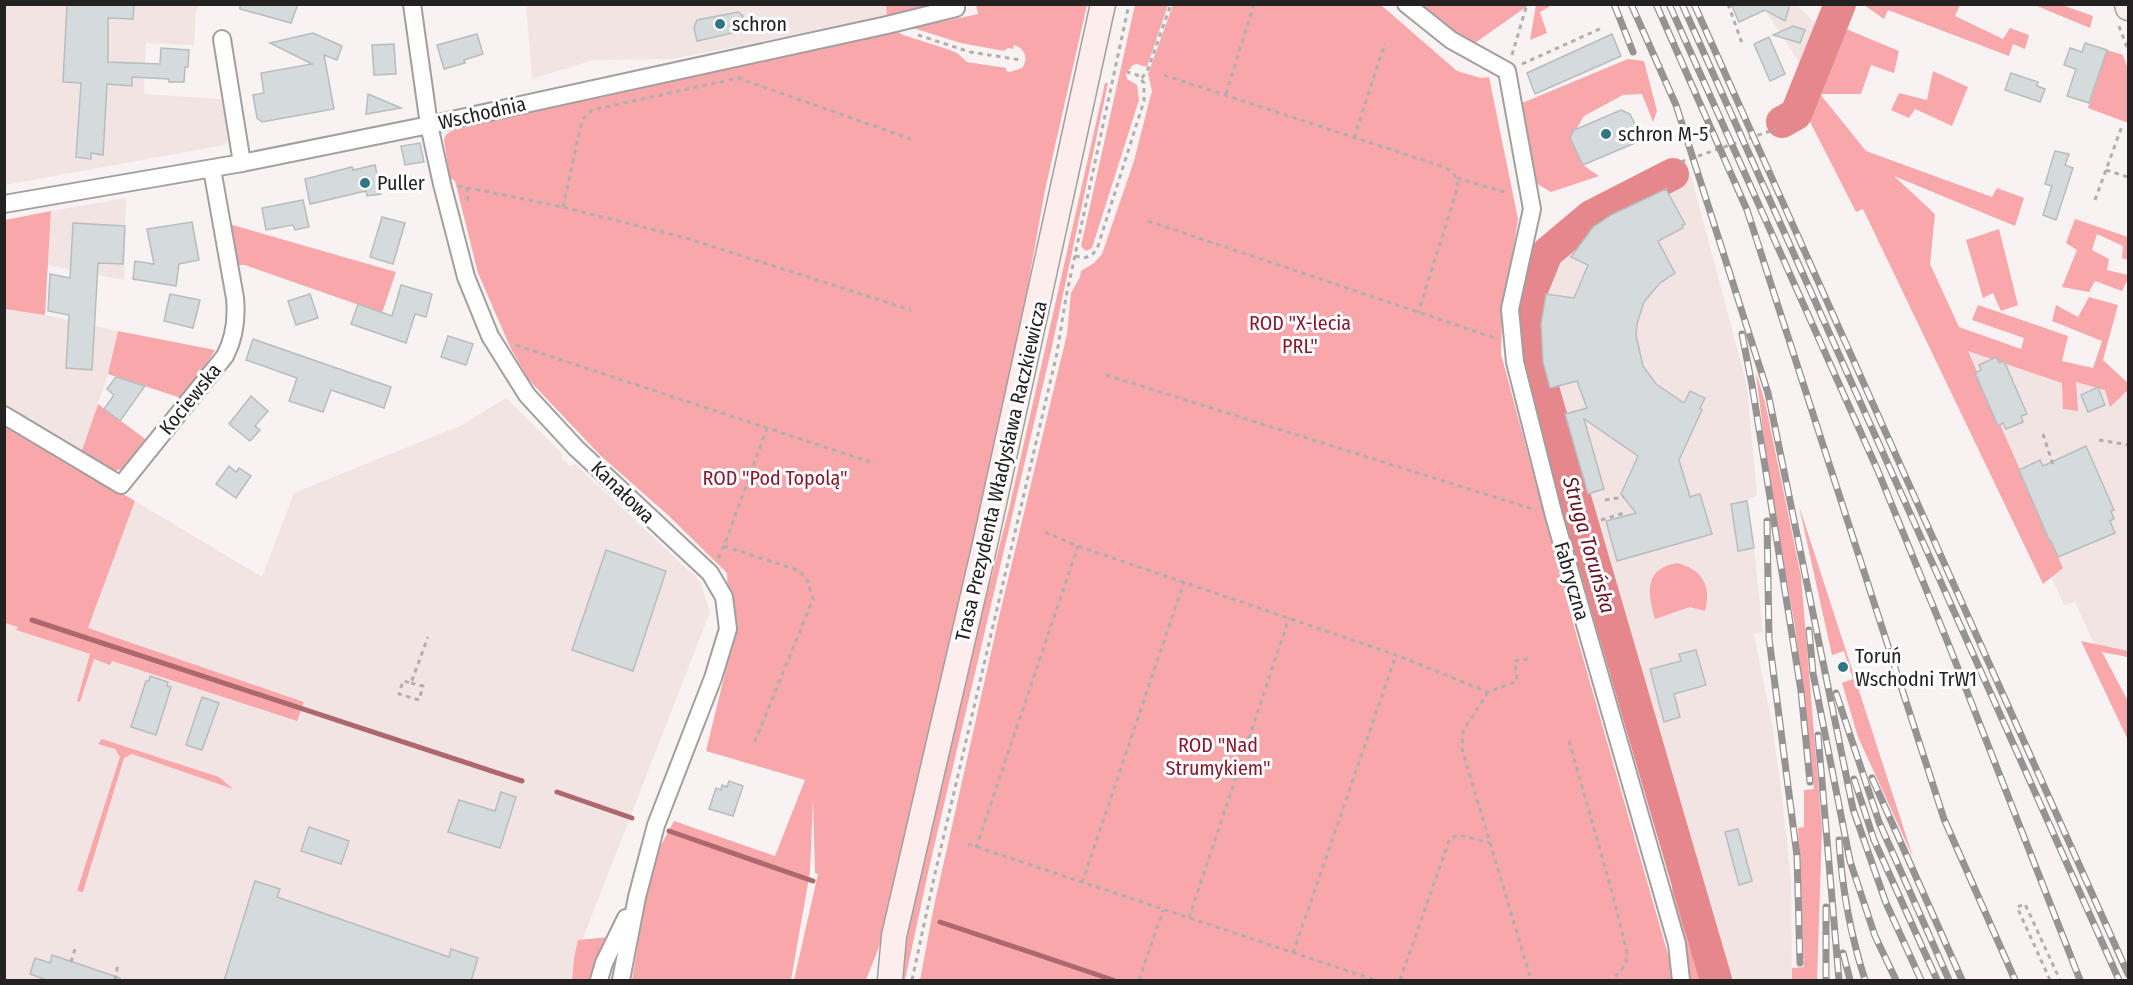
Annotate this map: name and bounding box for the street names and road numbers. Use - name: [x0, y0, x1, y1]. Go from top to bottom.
- street label: Wschodnia: [436, 91, 528, 135]
- street label: Trasa Prezydenta Władysława Raczkiewicza: [950, 298, 1052, 644]
- street label: Kociewska: [154, 359, 226, 439]
- street label: Kanałowa: [586, 456, 660, 528]
- street label: Fabryczna: [1549, 539, 1595, 623]

